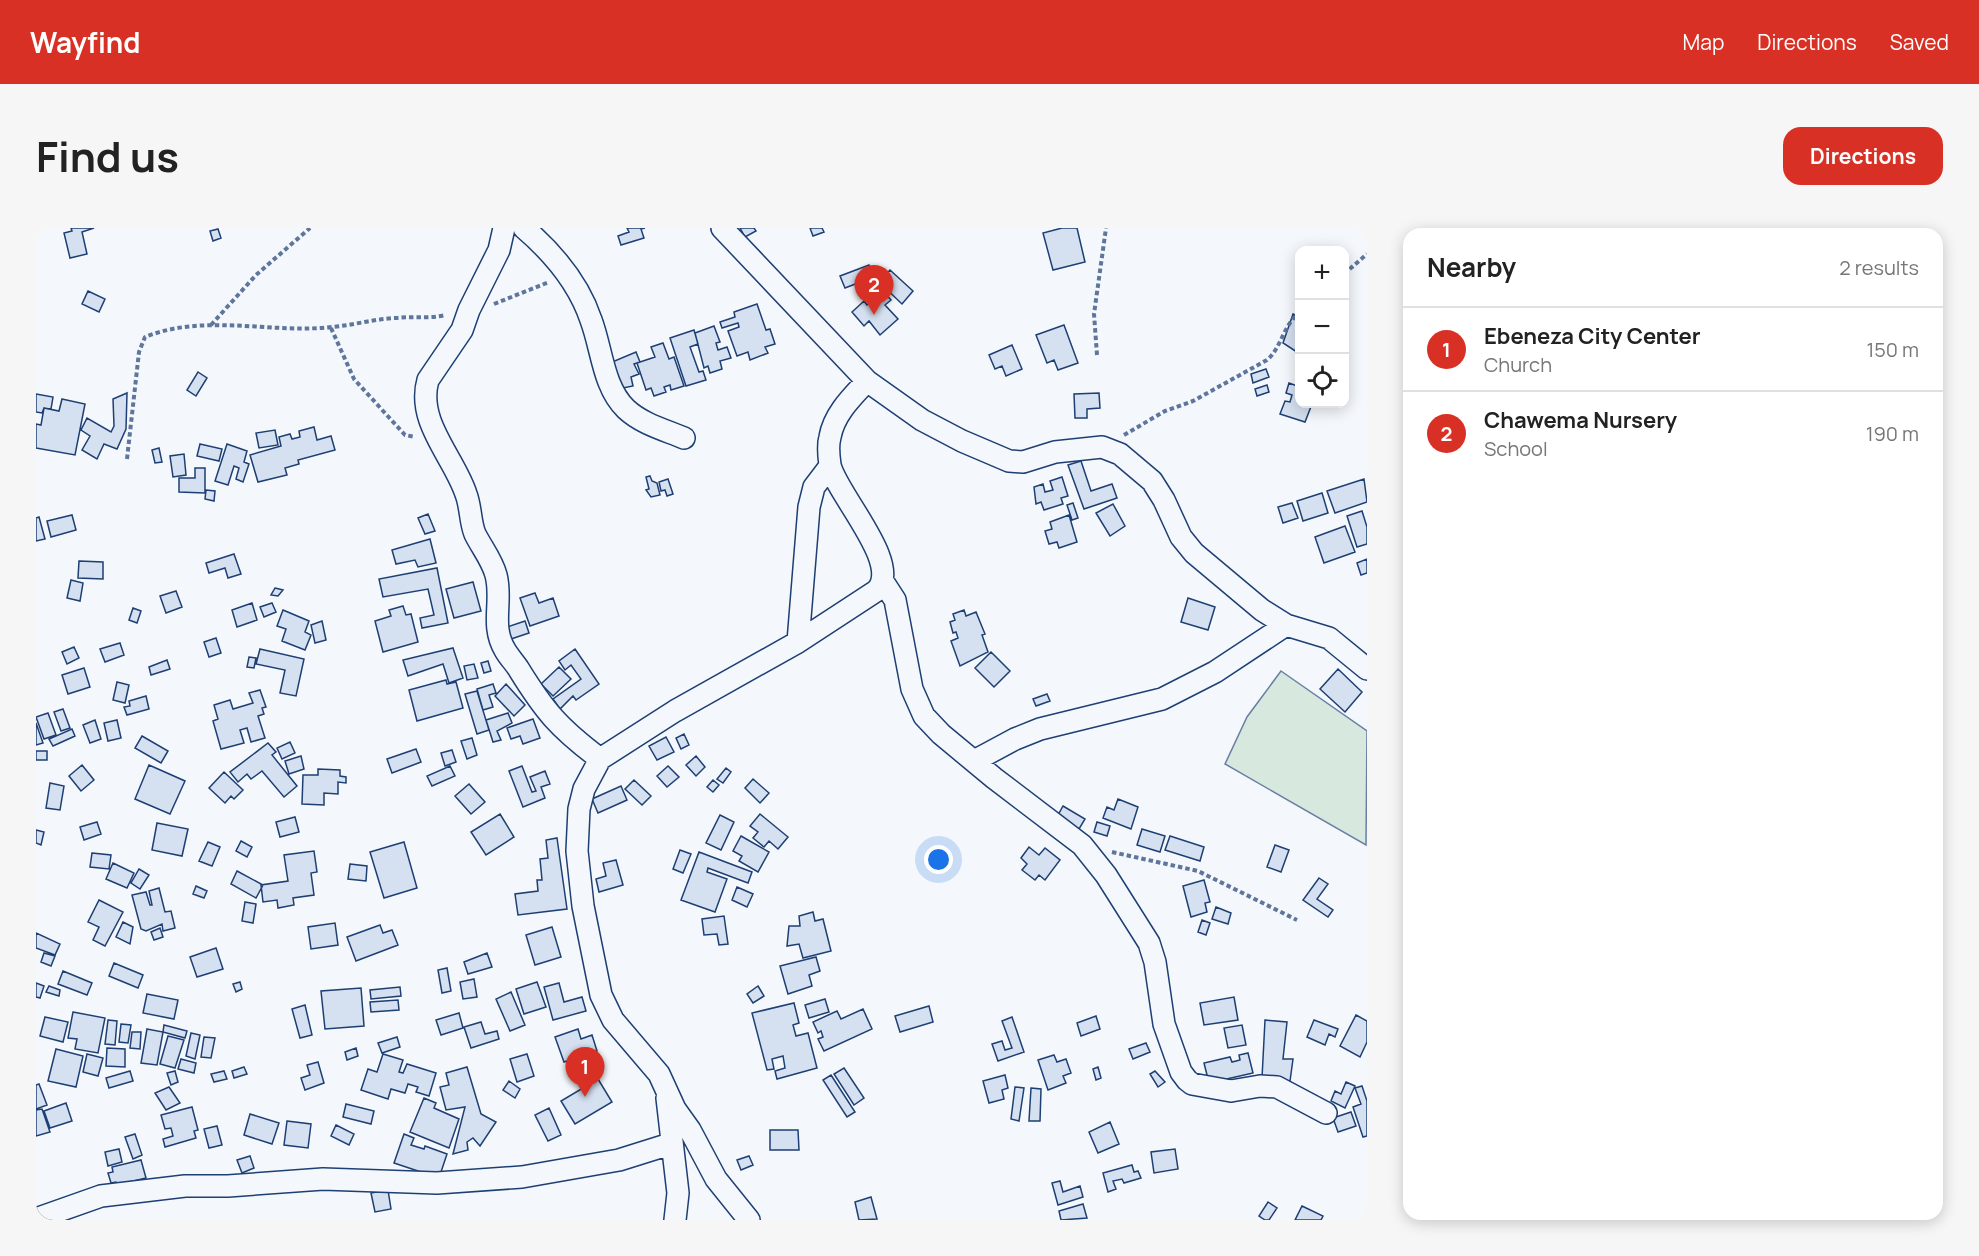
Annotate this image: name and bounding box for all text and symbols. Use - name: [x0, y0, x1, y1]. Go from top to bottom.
- text: Wayfind: [30, 23, 140, 61]
- text: Map: [1683, 28, 1724, 56]
- text: Directions: [1757, 28, 1857, 56]
- text: Saved: [1890, 28, 1949, 56]
- text: Find us: [36, 127, 179, 185]
- button: Directions: [1783, 127, 1943, 185]
- map controls: [1295, 246, 1349, 408]
- button: +: [1295, 246, 1349, 300]
- text: Nearby: [1427, 249, 1516, 285]
- text: 2 results: [1839, 254, 1919, 281]
- pin: 2: [854, 266, 894, 315]
- button: −: [1295, 300, 1349, 354]
- text: Ebeneza City Center: [1484, 321, 1701, 351]
- text: 1: [1442, 336, 1451, 363]
- text: 150 m: [1866, 336, 1919, 363]
- text: Church: [1484, 351, 1552, 378]
- button: locate: [1295, 354, 1349, 408]
- text: Chawema Nursery: [1484, 405, 1677, 435]
- text: 2: [1441, 420, 1452, 447]
- text: 190 m: [1866, 420, 1919, 447]
- text: School: [1484, 435, 1548, 462]
- your location: [924, 845, 953, 874]
- pin: 1: [566, 1048, 604, 1097]

